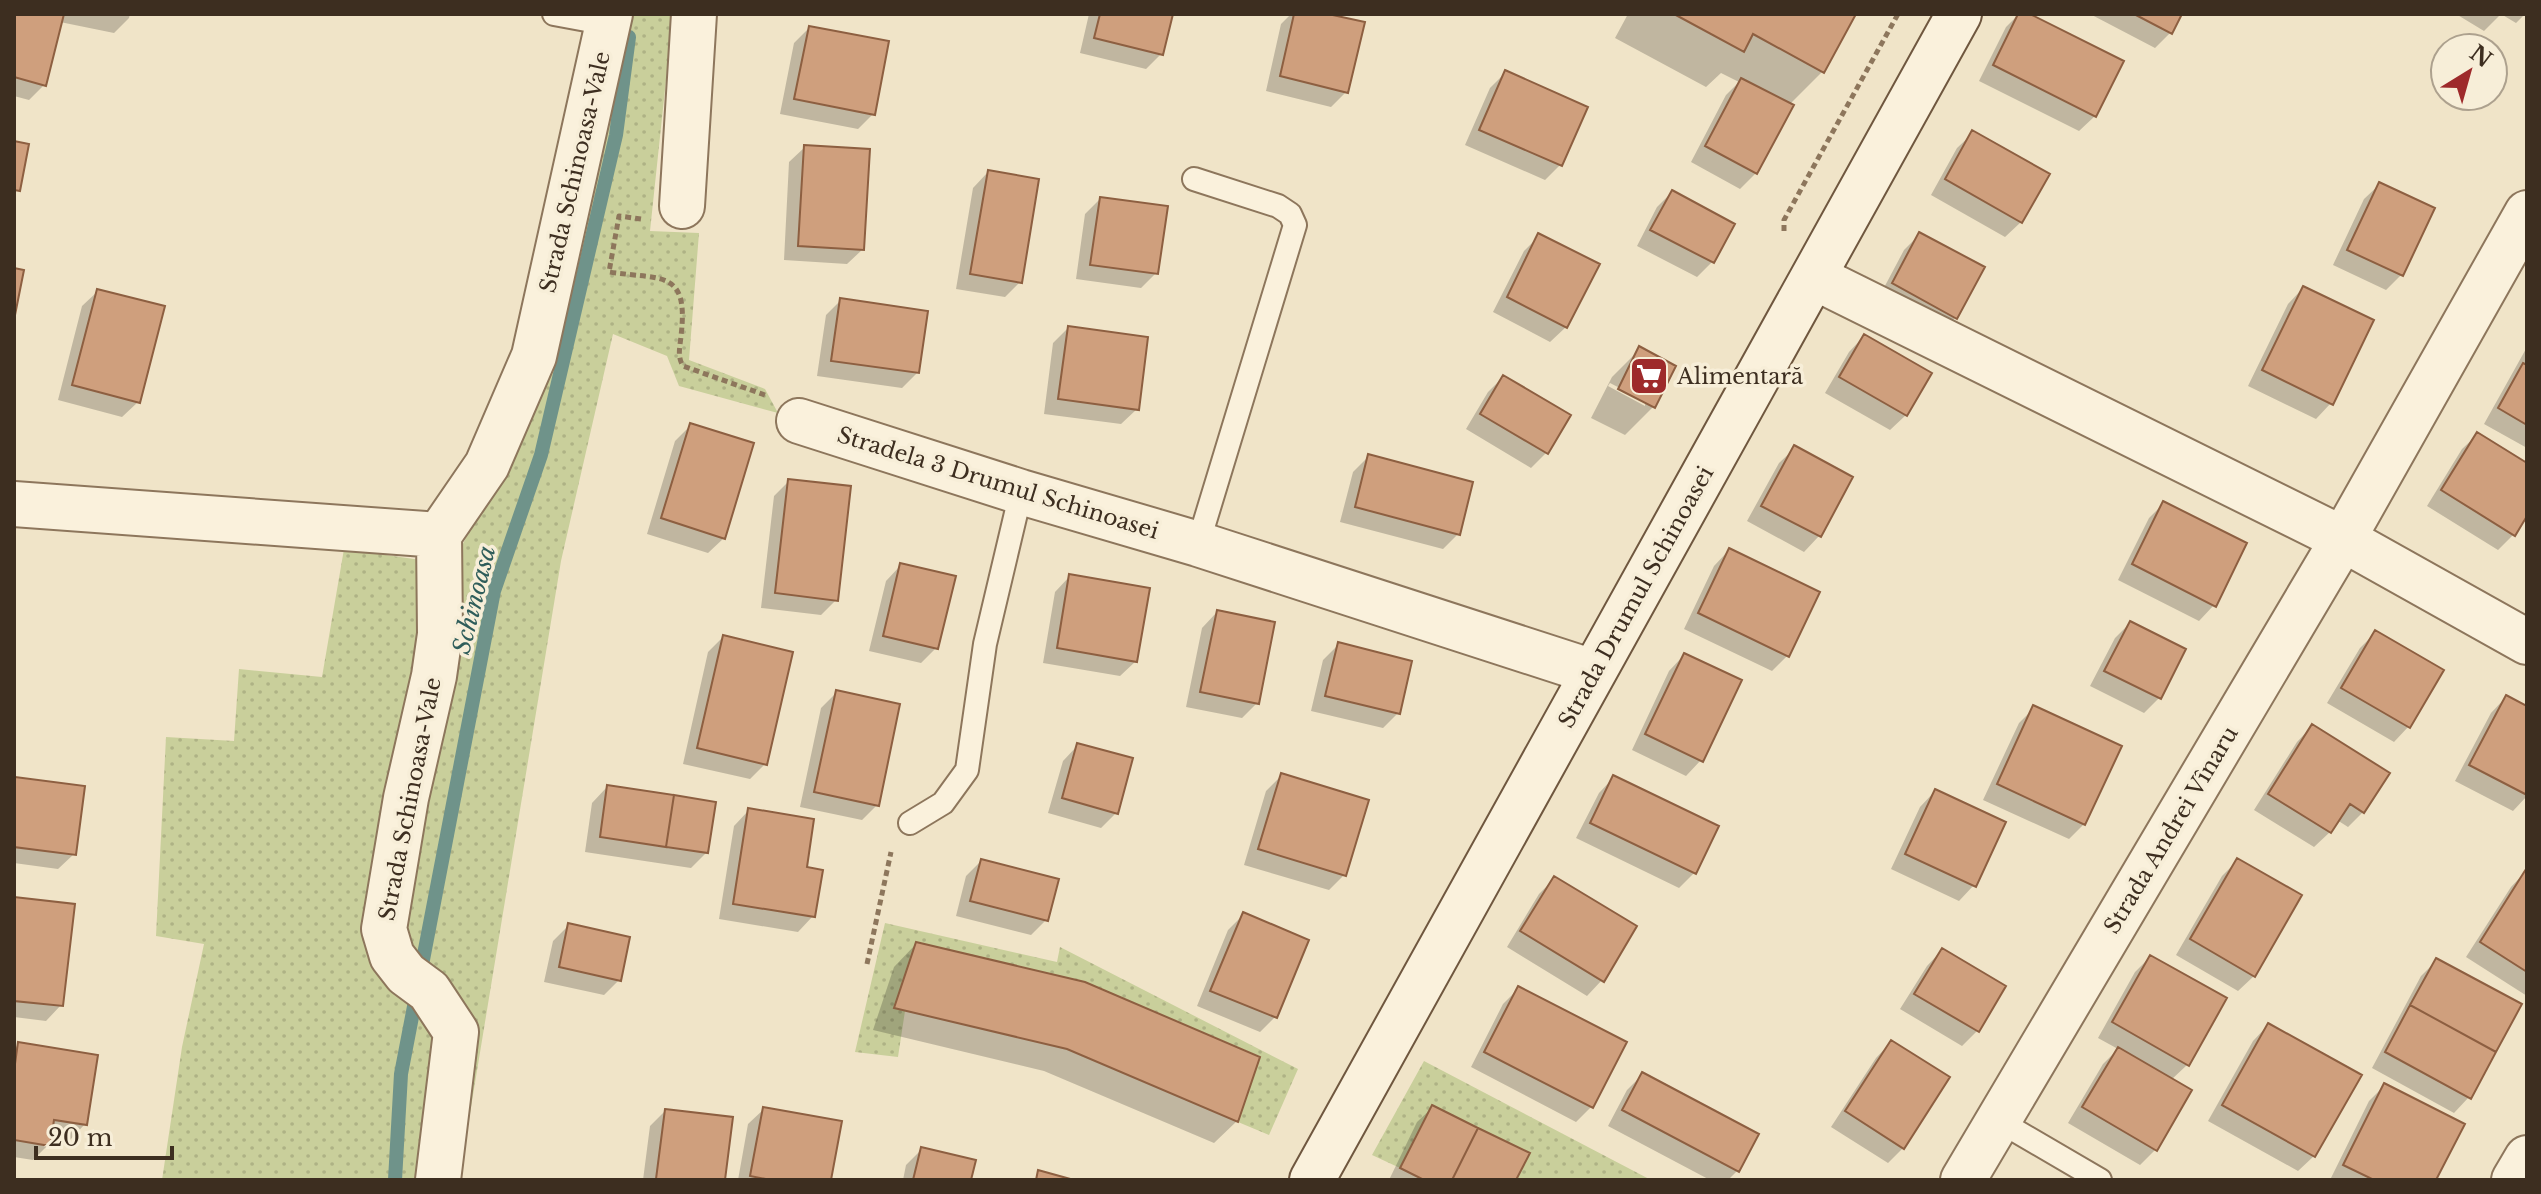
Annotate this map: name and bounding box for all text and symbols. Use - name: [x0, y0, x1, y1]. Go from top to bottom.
- north arrow: [2429, 32, 2509, 112]
- text: N: [2464, 39, 2497, 74]
- street label: Strada Schinoasa-Vale: [534, 49, 616, 295]
- supermarket icon: Alimentară: [1628, 355, 1670, 397]
- place label: Alimentară: [1676, 363, 1804, 390]
- street label: Stradela 3 Drumul Schinoasei: [834, 421, 1162, 545]
- street label: Strada Drumul Schinoasei: [1553, 461, 1720, 733]
- water label: Schinoasa: [447, 543, 501, 657]
- street label: Strada Schinoasa-Vale: [373, 675, 447, 923]
- street label: Strada Andrei Vînaru: [2098, 721, 2244, 939]
- scale bar: [36, 1110, 172, 1160]
- text: 20 m: [48, 1123, 113, 1152]

